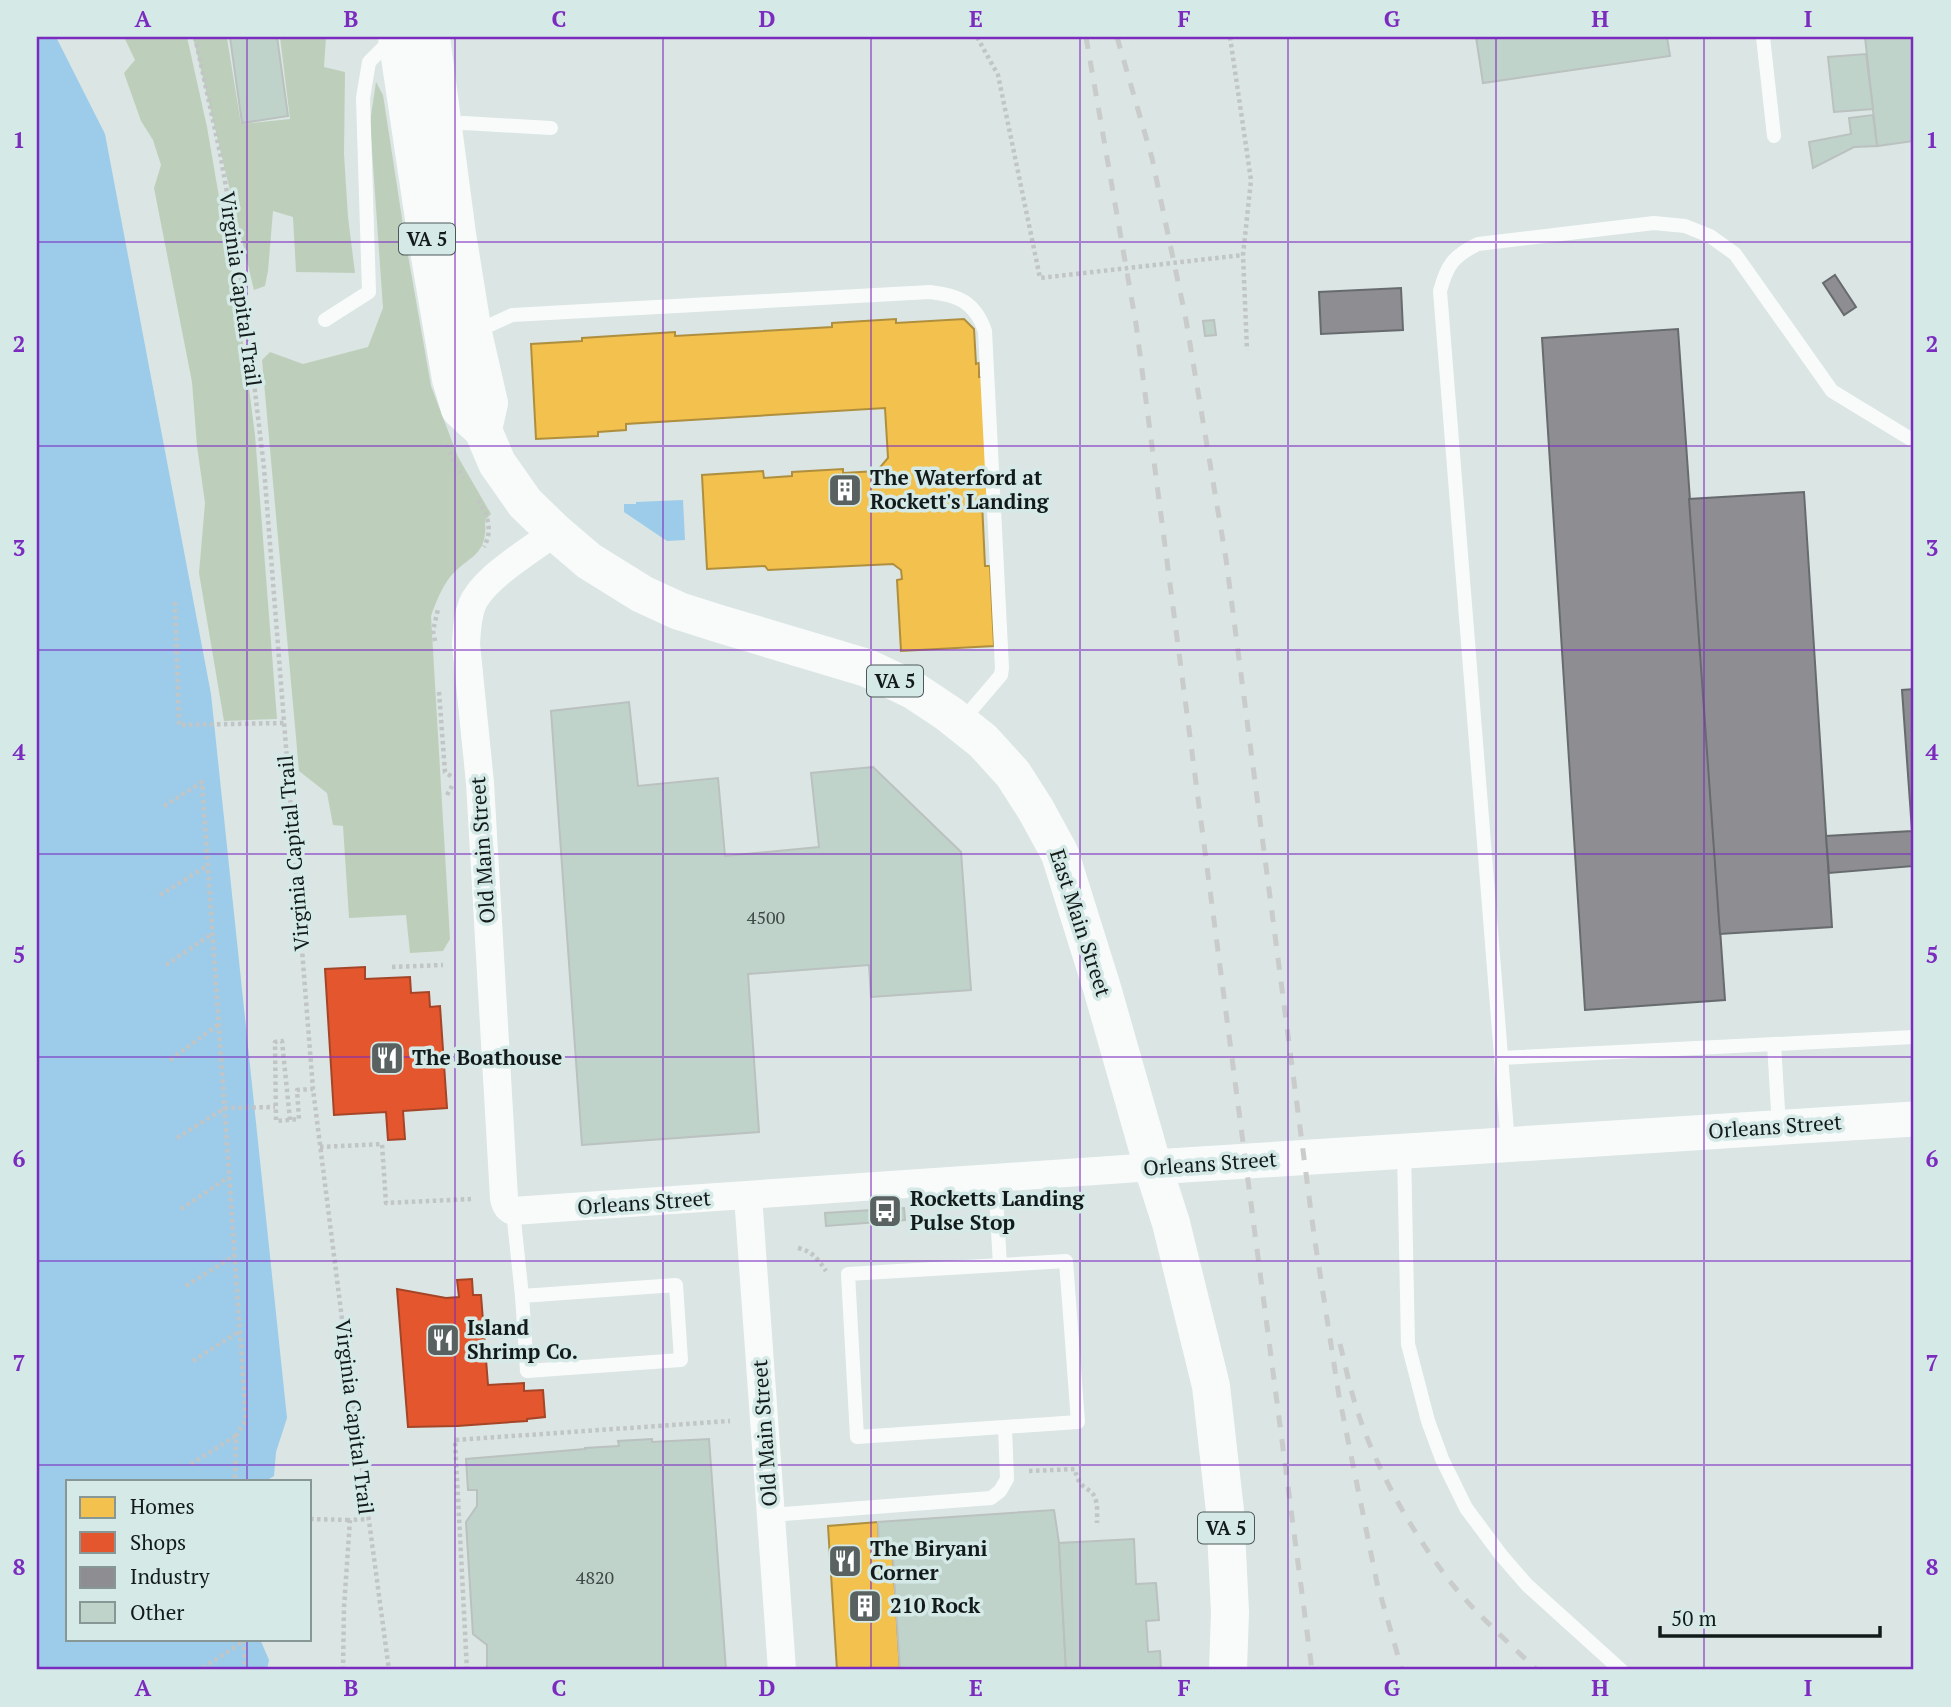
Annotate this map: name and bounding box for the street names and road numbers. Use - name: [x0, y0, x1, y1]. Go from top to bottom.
- street label: Virginia Capital Trail: [213, 190, 269, 388]
- road number: VA 5: [399, 224, 455, 255]
- road number: VA 5: [867, 666, 923, 696]
- street label: Virginia Capital Trail: [270, 754, 316, 952]
- street label: Old Main Street: [463, 775, 501, 925]
- street label: East Main Street: [1044, 845, 1118, 1000]
- street label: Orleans Street: [1707, 1107, 1843, 1145]
- street label: Orleans Street: [1142, 1144, 1278, 1182]
- street label: Orleans Street: [576, 1183, 712, 1221]
- street label: Virginia Capital Trail: [329, 1318, 381, 1516]
- street label: Old Main Street: [745, 1358, 783, 1508]
- road number: VA 5: [1198, 1512, 1254, 1544]

